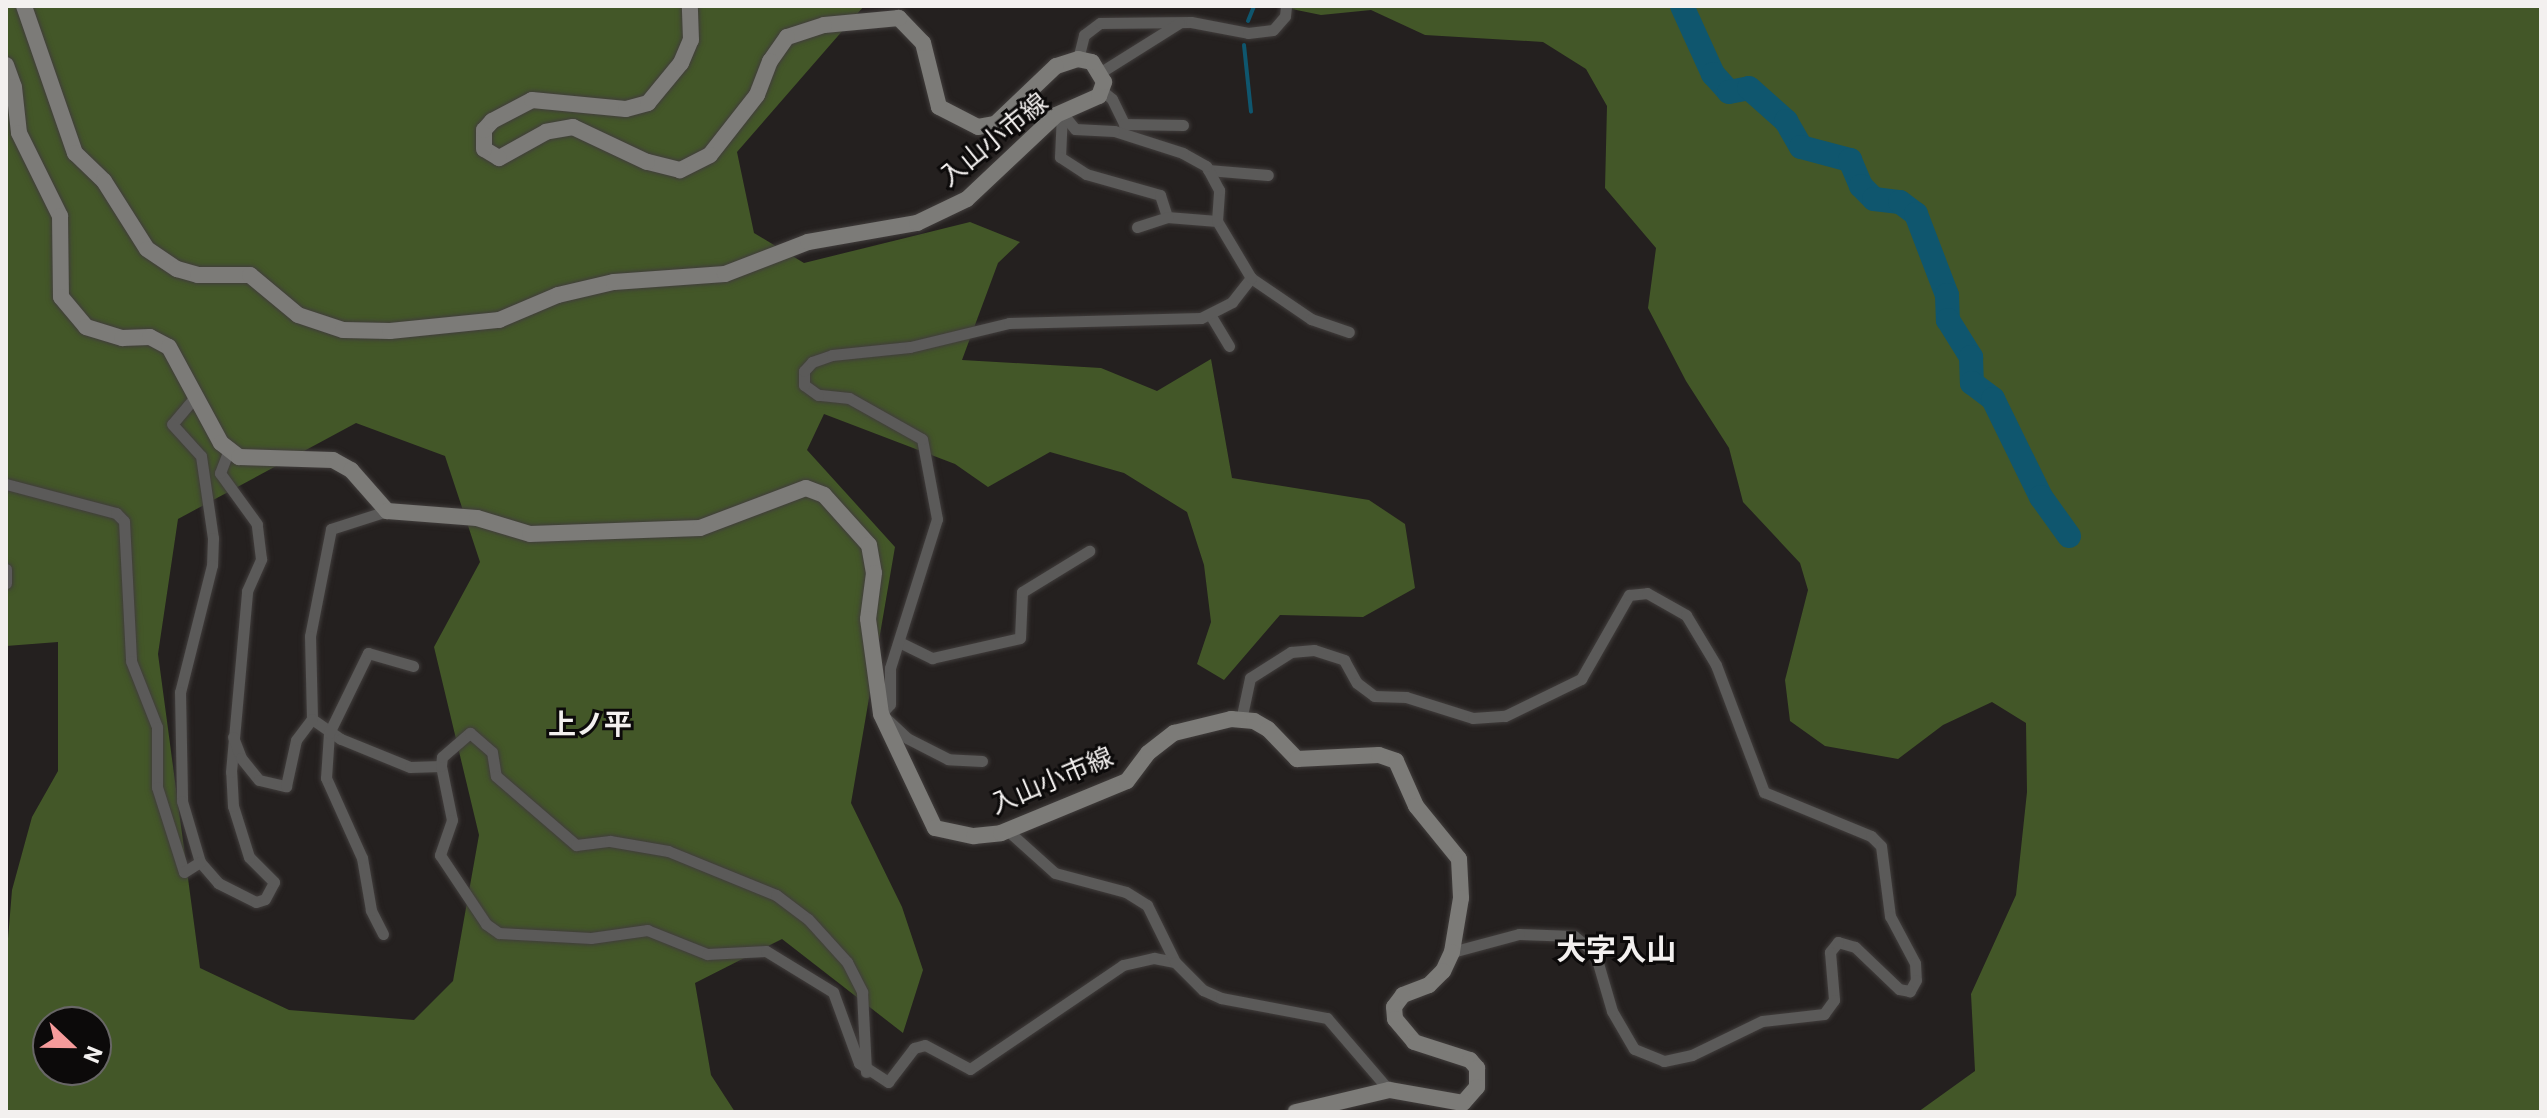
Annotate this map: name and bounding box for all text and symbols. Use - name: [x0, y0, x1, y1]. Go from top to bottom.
- street label: 入山小市線: [934, 87, 1054, 193]
- district label: 上ノ平: [548, 708, 632, 742]
- street label: 入山小市線: [986, 741, 1118, 821]
- district label: 大字入山: [1556, 932, 1676, 968]
- north arrow: [32, 1006, 112, 1086]
- text: N: [78, 1043, 107, 1066]

